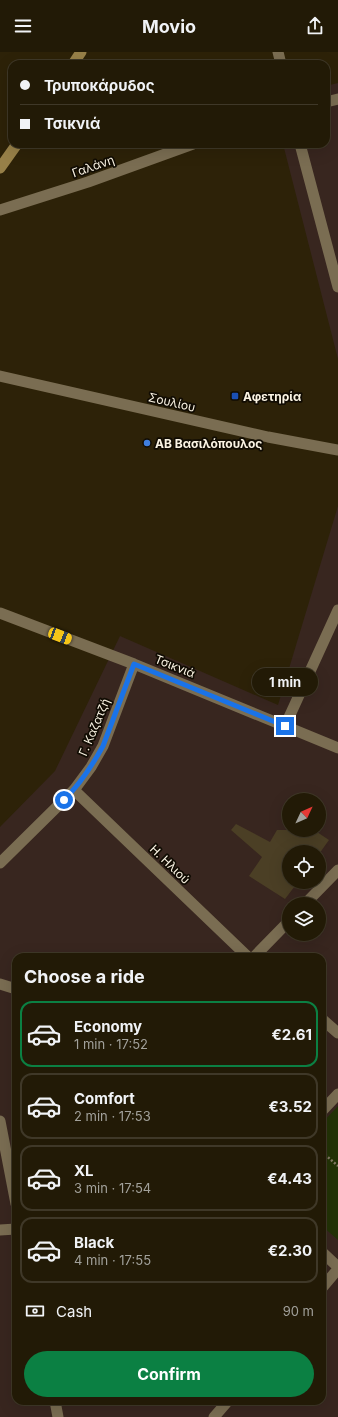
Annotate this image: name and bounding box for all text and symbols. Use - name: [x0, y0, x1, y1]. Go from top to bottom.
- icon: menu: [12, 15, 34, 37]
- icon: share: [304, 15, 326, 37]
- text: Movio: [142, 16, 196, 37]
- text: Τρυποκάρυδος: [44, 76, 155, 95]
- text: Τσικνιά: [44, 114, 100, 133]
- street label: Γαλάνη: [70, 152, 116, 180]
- street label: Σουλίου: [147, 389, 197, 415]
- place label: Αφετηρία: [243, 389, 301, 404]
- marker: Αφετηρία: [230, 391, 240, 401]
- place label: ΑΒ Βασιλόπουλος: [155, 436, 262, 451]
- marker: ΑΒ Βασιλόπουλος: [142, 438, 152, 448]
- car: [47, 626, 73, 646]
- street label: Τσικνιά: [153, 651, 197, 681]
- callout: 1 min: [252, 668, 318, 696]
- text: 1 min: [269, 674, 301, 690]
- street label: Γ. Καζατζή: [75, 696, 113, 758]
- route end: [276, 717, 294, 735]
- route start: [55, 791, 73, 809]
- north arrow: [282, 793, 326, 837]
- map controls: [282, 793, 326, 941]
- street label: Η. Ηλιού: [147, 841, 193, 887]
- button: locate: [282, 845, 326, 889]
- button: layers: [282, 897, 326, 941]
- text: Choose a ride: [24, 966, 145, 987]
- icon: car: [26, 1016, 62, 1052]
- text: Economy: [74, 1017, 142, 1036]
- text: €2.61: [272, 1025, 312, 1044]
- text: 1 min · 17:52: [74, 1036, 148, 1052]
- icon: car: [26, 1088, 62, 1124]
- text: Comfort: [74, 1089, 135, 1108]
- text: €3.52: [268, 1097, 312, 1116]
- text: 2 min · 17:53: [74, 1108, 151, 1124]
- icon: car: [26, 1160, 62, 1196]
- text: XL: [74, 1161, 94, 1180]
- text: €4.43: [267, 1169, 312, 1188]
- text: 3 min · 17:54: [74, 1180, 151, 1196]
- icon: car: [26, 1232, 62, 1268]
- text: Black: [74, 1233, 114, 1252]
- text: €2.30: [268, 1241, 312, 1260]
- text: 4 min · 17:55: [74, 1252, 151, 1268]
- icon: cash: [24, 1300, 46, 1322]
- text: Cash: [56, 1302, 92, 1321]
- text: 90 m: [283, 1303, 314, 1319]
- button: Confirm: [24, 1351, 314, 1397]

